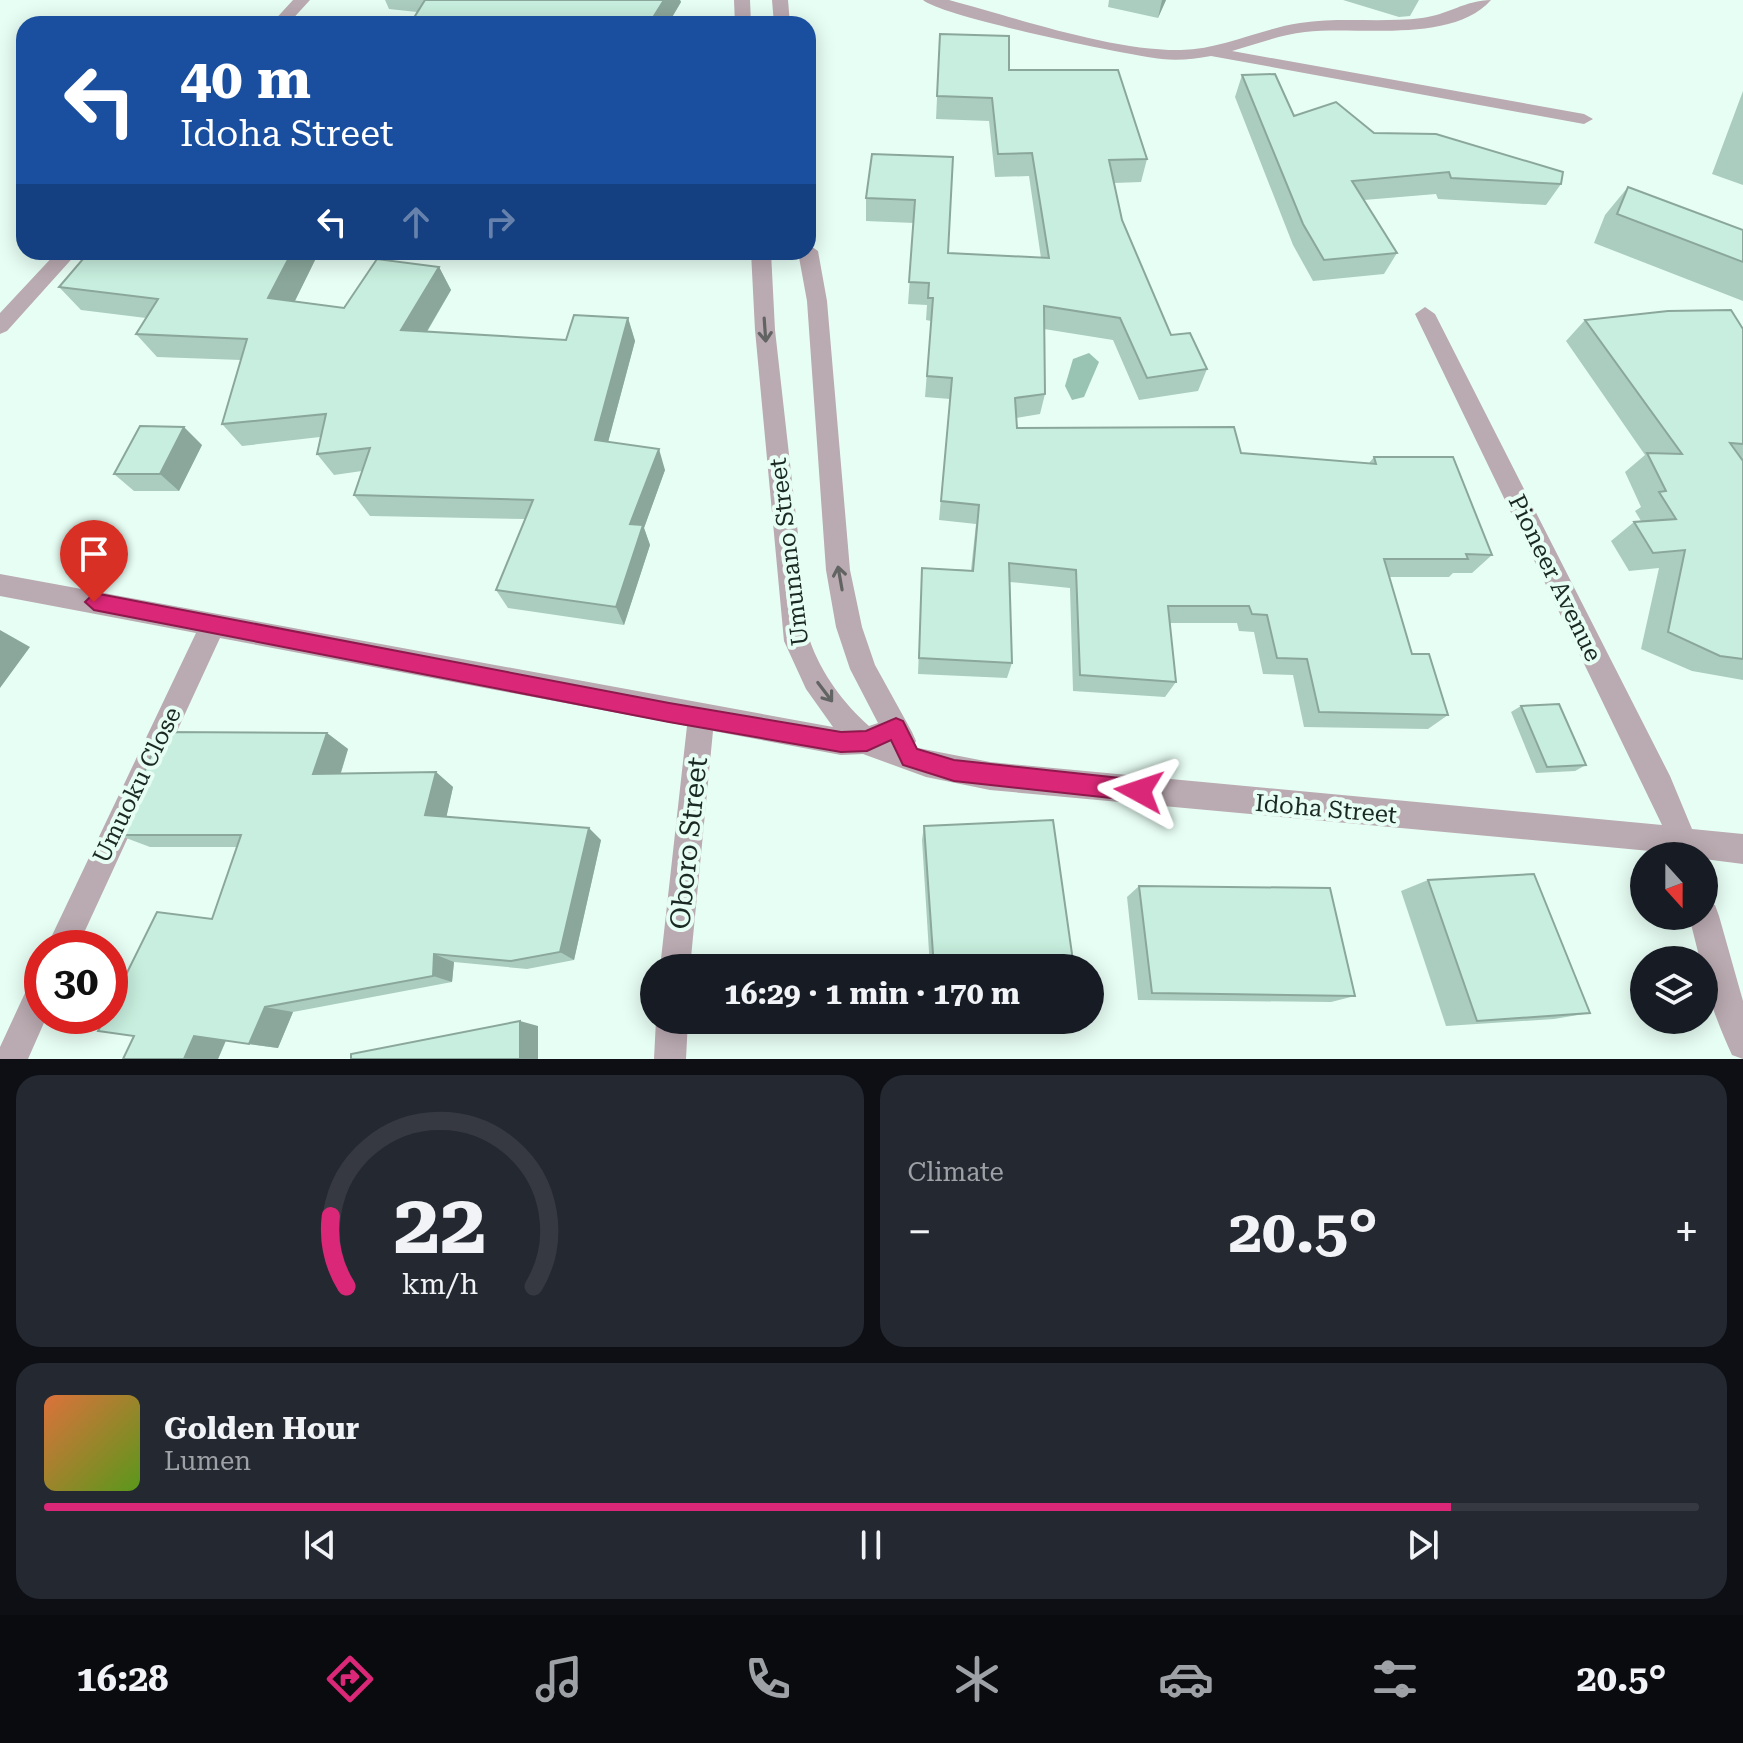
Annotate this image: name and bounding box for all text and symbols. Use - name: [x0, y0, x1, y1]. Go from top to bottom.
- text: 40 m: [180, 46, 311, 112]
- icon: left: [48, 48, 152, 152]
- text: Idoha Street: [180, 113, 393, 155]
- icon: left: [310, 200, 354, 244]
- icon: ahead: [394, 200, 438, 244]
- icon: right: [478, 200, 522, 244]
- one-way arrow: [758, 316, 773, 343]
- street label: Umunano Street: [764, 456, 814, 648]
- street label: Pioneer Avenue: [1503, 490, 1607, 666]
- pin: [60, 520, 128, 602]
- icon: arrive: [72, 532, 116, 576]
- one-way arrow: [832, 565, 847, 591]
- one-way arrow: [816, 681, 833, 703]
- street label: Umuoku Close: [87, 702, 187, 868]
- position arrow: [1097, 749, 1181, 833]
- street label: Oboro Street: [663, 755, 714, 931]
- street label: Idoha Street: [1254, 789, 1398, 829]
- north arrow: [1630, 842, 1718, 930]
- map controls: [1630, 842, 1718, 1034]
- speed limit sign: 30: [24, 930, 128, 1034]
- button: layers: [1630, 946, 1718, 1034]
- text: 16:29 · 1 min · 170 m: [724, 976, 1020, 1011]
- text: Climate: [908, 1157, 1004, 1187]
- text: 22: [393, 1176, 486, 1273]
- text: 20.5°: [1228, 1196, 1378, 1267]
- text: −: [908, 1206, 932, 1258]
- text: +: [1674, 1206, 1699, 1258]
- text: km/h: [401, 1267, 478, 1301]
- text: Golden Hour: [164, 1411, 359, 1446]
- text: Lumen: [164, 1446, 251, 1476]
- icon: previous: [298, 1523, 342, 1567]
- icon: pause: [849, 1523, 893, 1567]
- icon: next: [1401, 1523, 1445, 1567]
- icon: directions: [322, 1651, 378, 1707]
- icon: music: [531, 1651, 587, 1707]
- icon: phone: [740, 1651, 796, 1707]
- icon: climate: [949, 1651, 1005, 1707]
- icon: car: [1158, 1651, 1214, 1707]
- icon: filters: [1367, 1651, 1423, 1707]
- text: 16:28: [77, 1658, 169, 1700]
- text: 20.5°: [1577, 1658, 1666, 1700]

